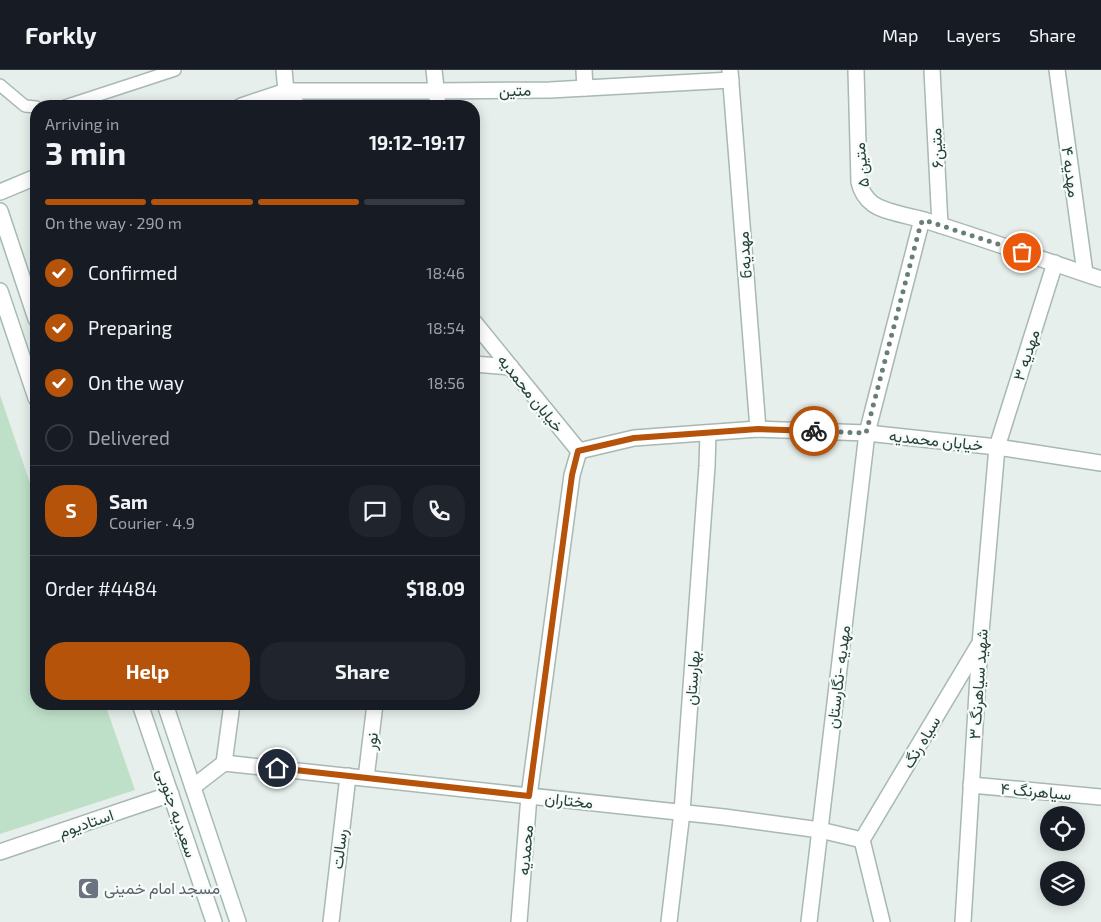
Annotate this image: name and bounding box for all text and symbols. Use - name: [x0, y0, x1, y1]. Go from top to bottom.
- text: Forkly: [25, 20, 97, 49]
- text: Map: [882, 24, 918, 46]
- text: Layers: [946, 24, 1001, 46]
- text: Share: [1029, 24, 1076, 46]
- street label: متین: [499, 80, 531, 101]
- text: Arriving in: [45, 114, 119, 133]
- street label: متین۶: [925, 127, 948, 168]
- text: 19:12–19:17: [369, 131, 465, 154]
- text: 3 min: [45, 133, 126, 171]
- street label: متین ۵: [849, 141, 874, 189]
- street label: مهدیه ۴: [1057, 145, 1084, 199]
- text: On the way · 290 m: [45, 213, 182, 232]
- street label: مهدیه6: [732, 231, 757, 279]
- pin: [1001, 231, 1043, 273]
- icon: bag: [1008, 238, 1036, 266]
- icon: check: [45, 259, 73, 287]
- text: Confirmed: [88, 261, 178, 284]
- text: 18:46: [426, 263, 465, 282]
- icon: check: [45, 314, 73, 342]
- text: Preparing: [88, 316, 172, 339]
- text: 18:54: [427, 318, 465, 337]
- street label: مهدیه ۳: [1008, 327, 1045, 383]
- street label: خیابان محمدیه: [494, 350, 569, 436]
- icon: check: [45, 369, 73, 397]
- text: On the way: [88, 371, 184, 394]
- text: 18:56: [427, 373, 465, 392]
- courier: [789, 406, 839, 456]
- icon: bike: [800, 417, 828, 445]
- street label: خیابان محمدیه: [888, 425, 984, 455]
- text: Delivered: [88, 426, 170, 449]
- button: chat: [349, 485, 401, 537]
- button: phone: [413, 485, 465, 537]
- text: Sam: [109, 490, 148, 513]
- text: S: [65, 499, 77, 522]
- text: Courier · 4.9: [109, 513, 195, 532]
- text: Order #4484: [45, 577, 157, 600]
- text: $18.09: [406, 577, 465, 600]
- street label: مهدیه -نگارستان: [822, 624, 855, 730]
- street label: شهید سیاهرنگ ۳: [964, 628, 993, 740]
- button: Help: [45, 642, 250, 700]
- button: Share: [260, 642, 465, 700]
- street label: بهارستان: [680, 650, 705, 706]
- street label: سیاه رنگ: [898, 712, 945, 772]
- street label: نور: [360, 731, 383, 752]
- pin: [256, 747, 298, 789]
- icon: home: [263, 754, 291, 782]
- street label: سعیدیه جنوبی: [152, 766, 202, 860]
- street label: سیاهرنگ ۴: [1000, 778, 1072, 805]
- street label: مختاران: [544, 788, 594, 813]
- street label: استادیوم: [56, 804, 116, 843]
- map controls: [1040, 806, 1085, 906]
- button: locate: [1040, 806, 1085, 851]
- street label: محمدیه: [513, 824, 537, 876]
- street label: رسالت: [327, 828, 352, 870]
- button: layers: [1040, 861, 1085, 906]
- mosque icon: مسجد امام خمینی: [76, 876, 100, 900]
- place label: مسجد امام خمینی: [104, 878, 220, 899]

